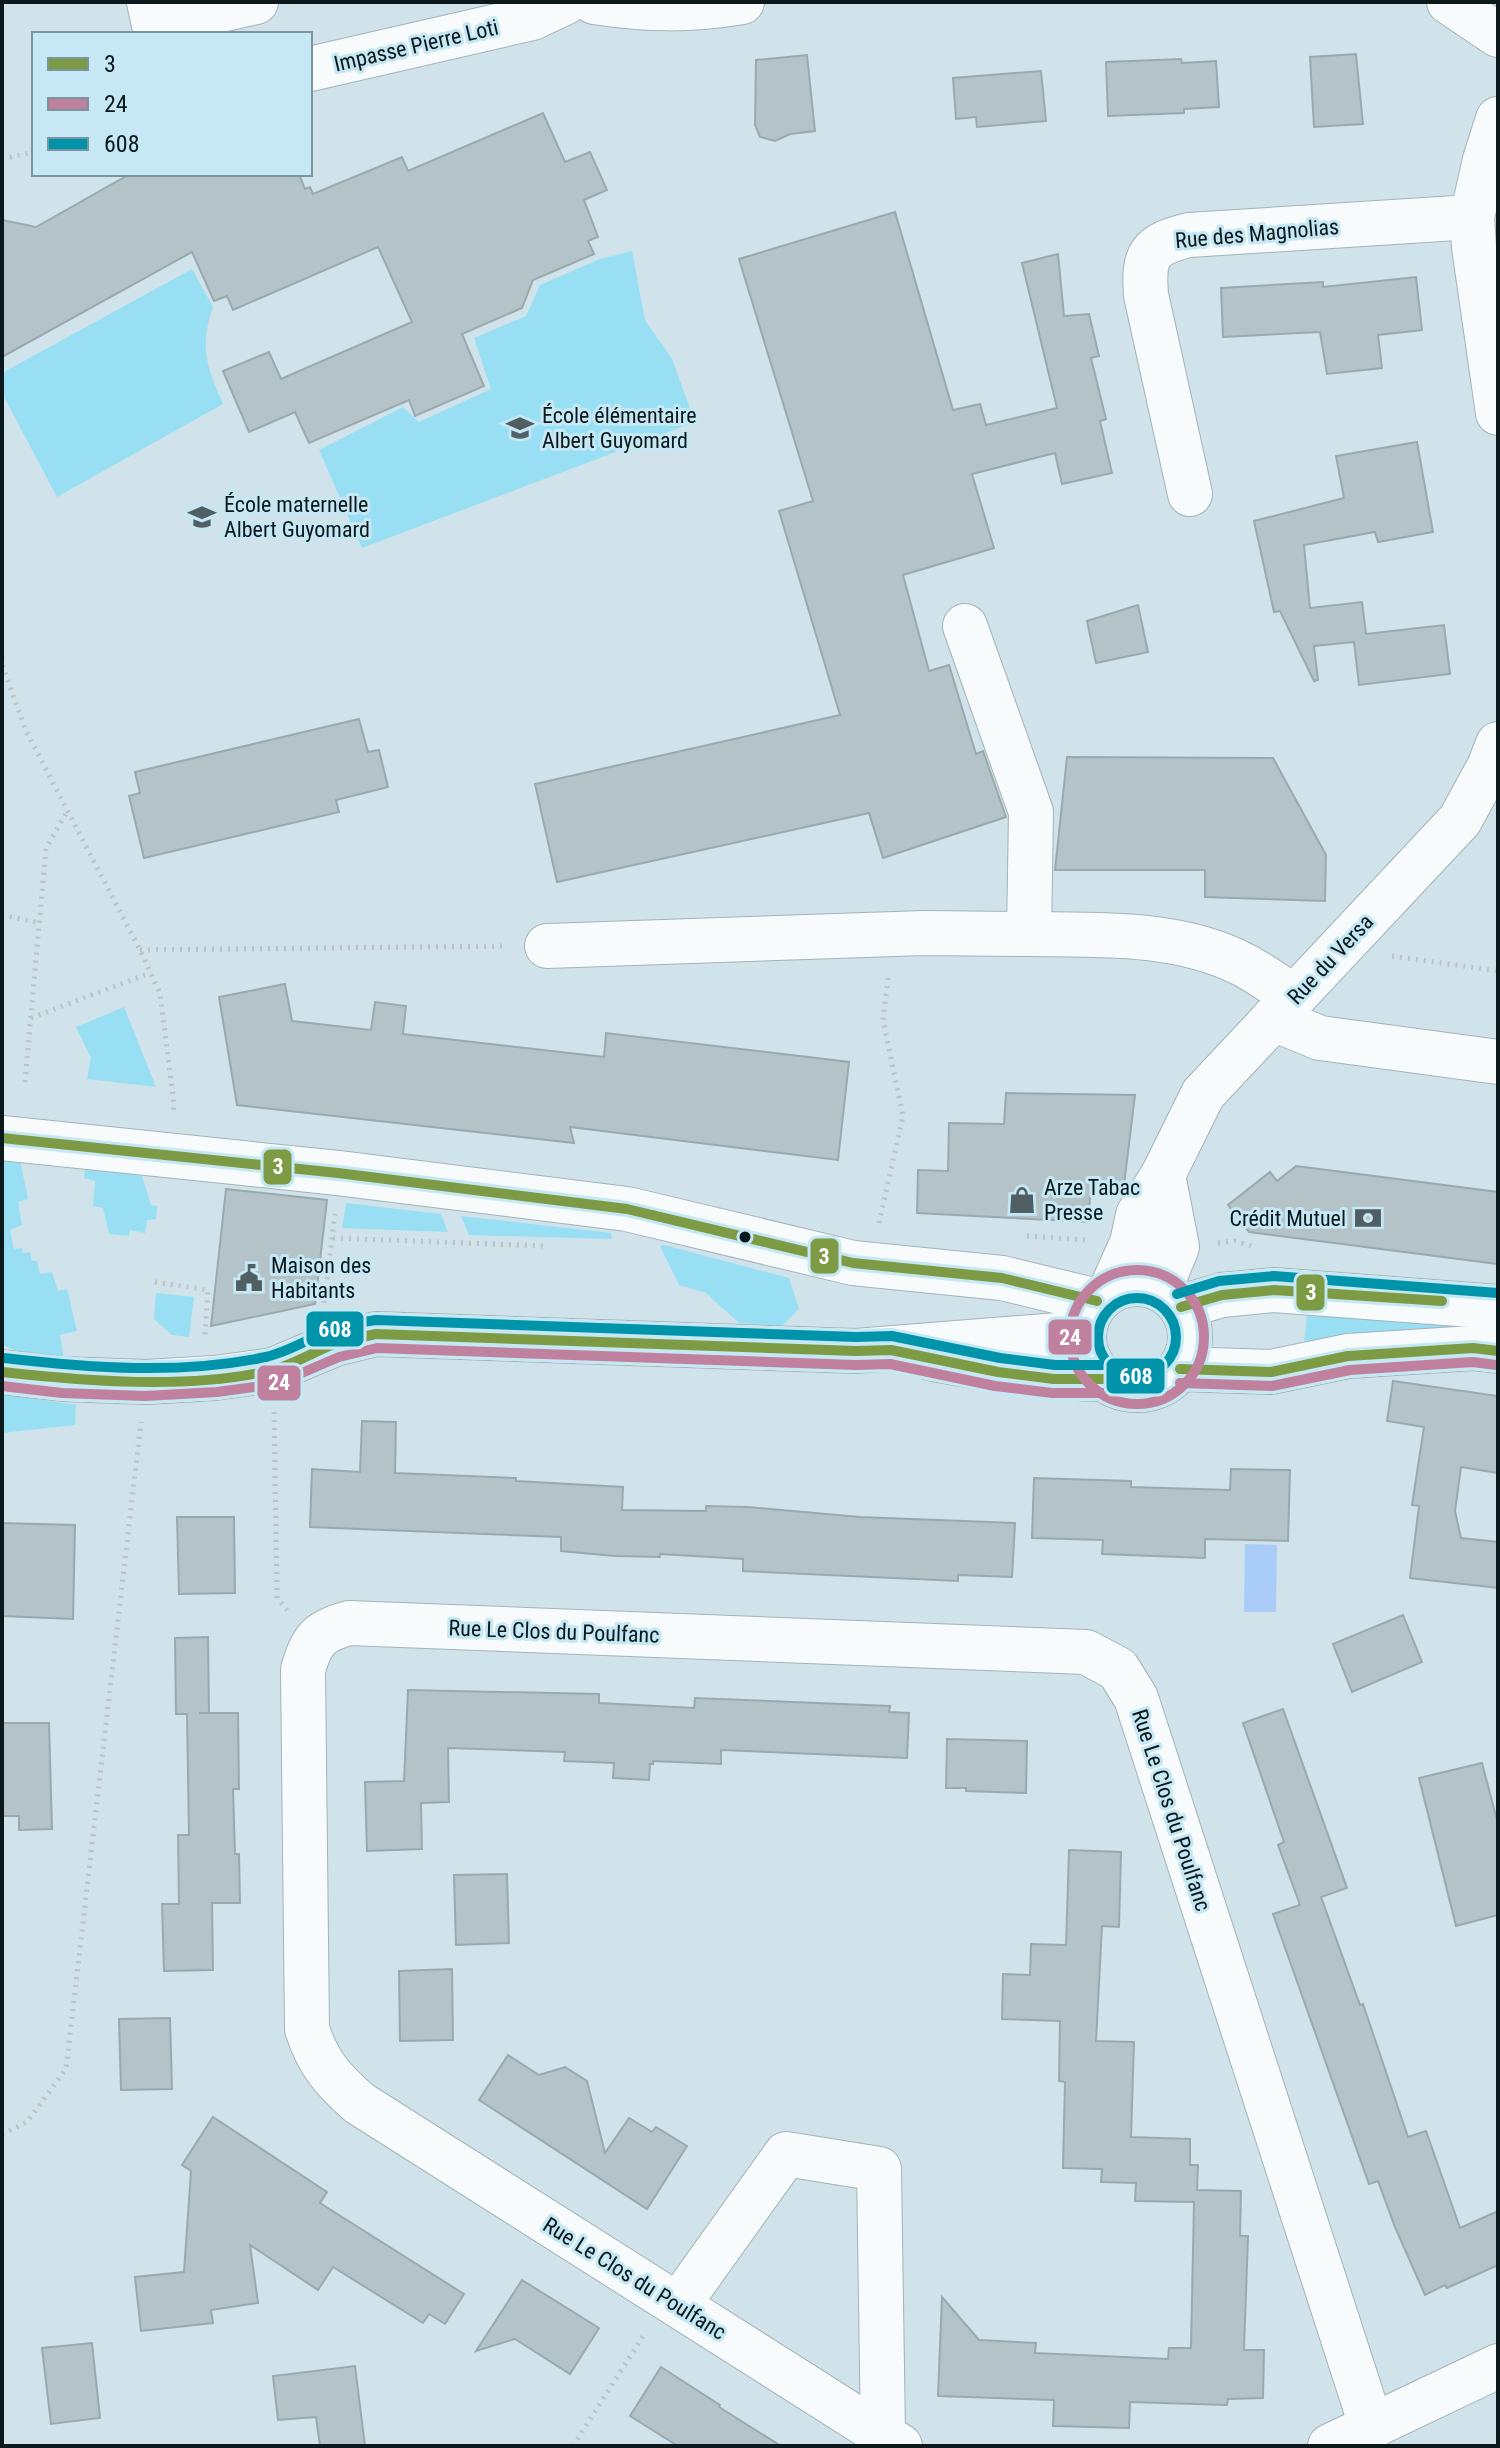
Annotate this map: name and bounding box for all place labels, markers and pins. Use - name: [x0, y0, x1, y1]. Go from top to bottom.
- place label: École élémentaire Albert Guyomard: [542, 403, 696, 453]
- school or university icon: École élémentaire Albert Guyomard: [505, 413, 535, 443]
- place label: École maternelle Albert Guyomard: [224, 492, 370, 542]
- school or university icon: École maternelle Albert Guyomard: [187, 502, 217, 532]
- place label: Arze Tabac Presse: [1044, 1175, 1140, 1225]
- shop icon: Arze Tabac Presse: [1007, 1185, 1037, 1215]
- bank icon: Crédit Mutuel: [1353, 1203, 1383, 1233]
- place label: Crédit Mutuel: [1229, 1206, 1346, 1231]
- unlabelled marker: [737, 1229, 753, 1245]
- place label: Maison des Habitants: [271, 1253, 371, 1303]
- public building icon: Maison des Habitants: [234, 1263, 264, 1293]

